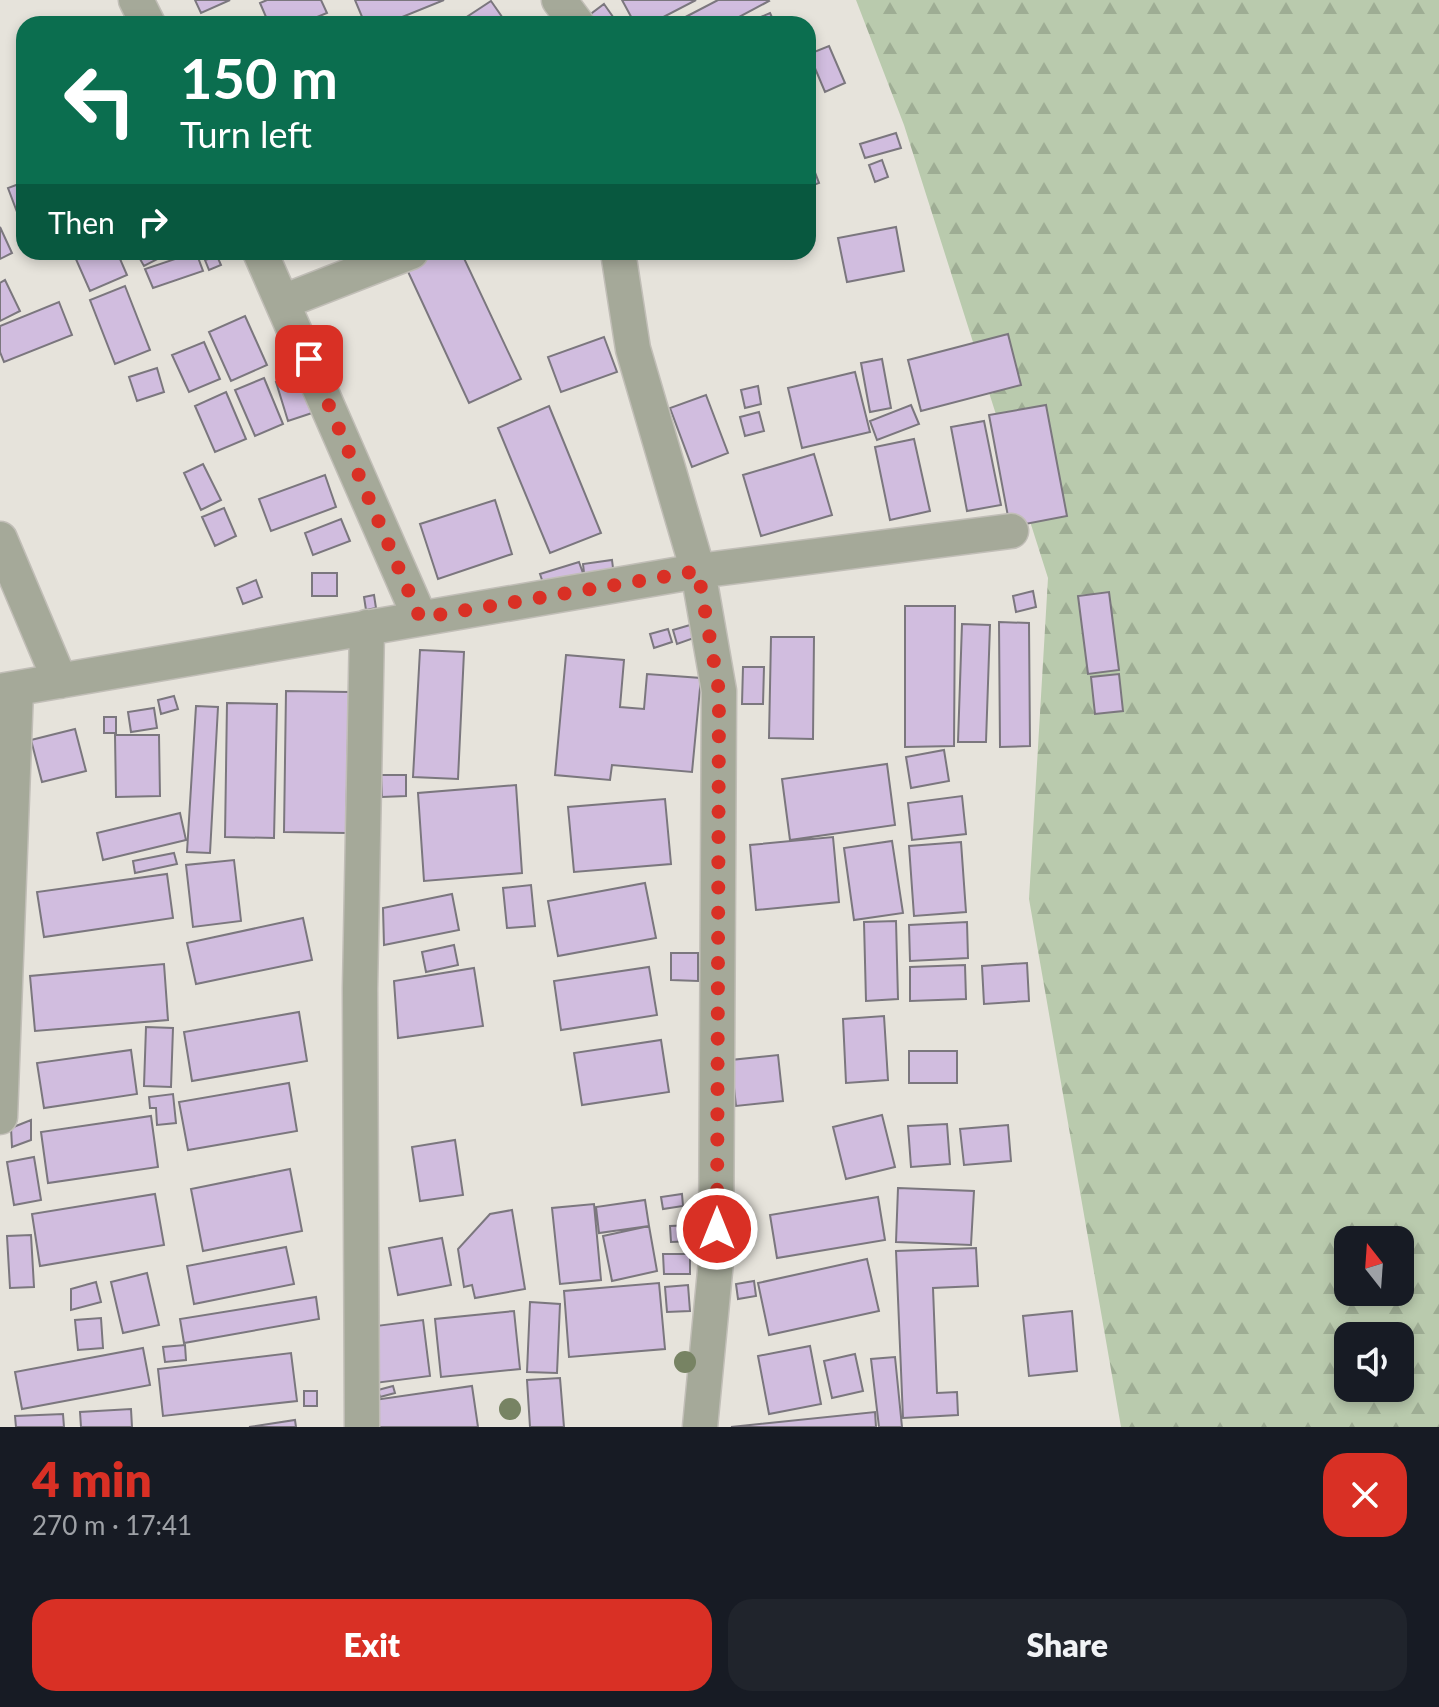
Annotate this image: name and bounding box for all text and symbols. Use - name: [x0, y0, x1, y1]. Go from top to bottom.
- text: 150 m: [180, 44, 338, 111]
- icon: left: [48, 48, 152, 152]
- text: Turn left: [180, 112, 312, 156]
- icon: right: [131, 200, 175, 244]
- text: Then: [48, 204, 115, 240]
- pin: [275, 325, 343, 393]
- icon: arrive: [287, 337, 331, 381]
- position arrow: [675, 1187, 759, 1271]
- north arrow: [1334, 1226, 1414, 1306]
- map controls: [1334, 1226, 1414, 1402]
- button: sound: [1334, 1322, 1414, 1402]
- text: 4 min: [32, 1450, 152, 1507]
- button: close: [1323, 1453, 1407, 1537]
- text: 270 m · 17:41: [32, 1509, 192, 1541]
- button: Exit: [32, 1599, 712, 1691]
- button: Share: [728, 1599, 1407, 1691]

